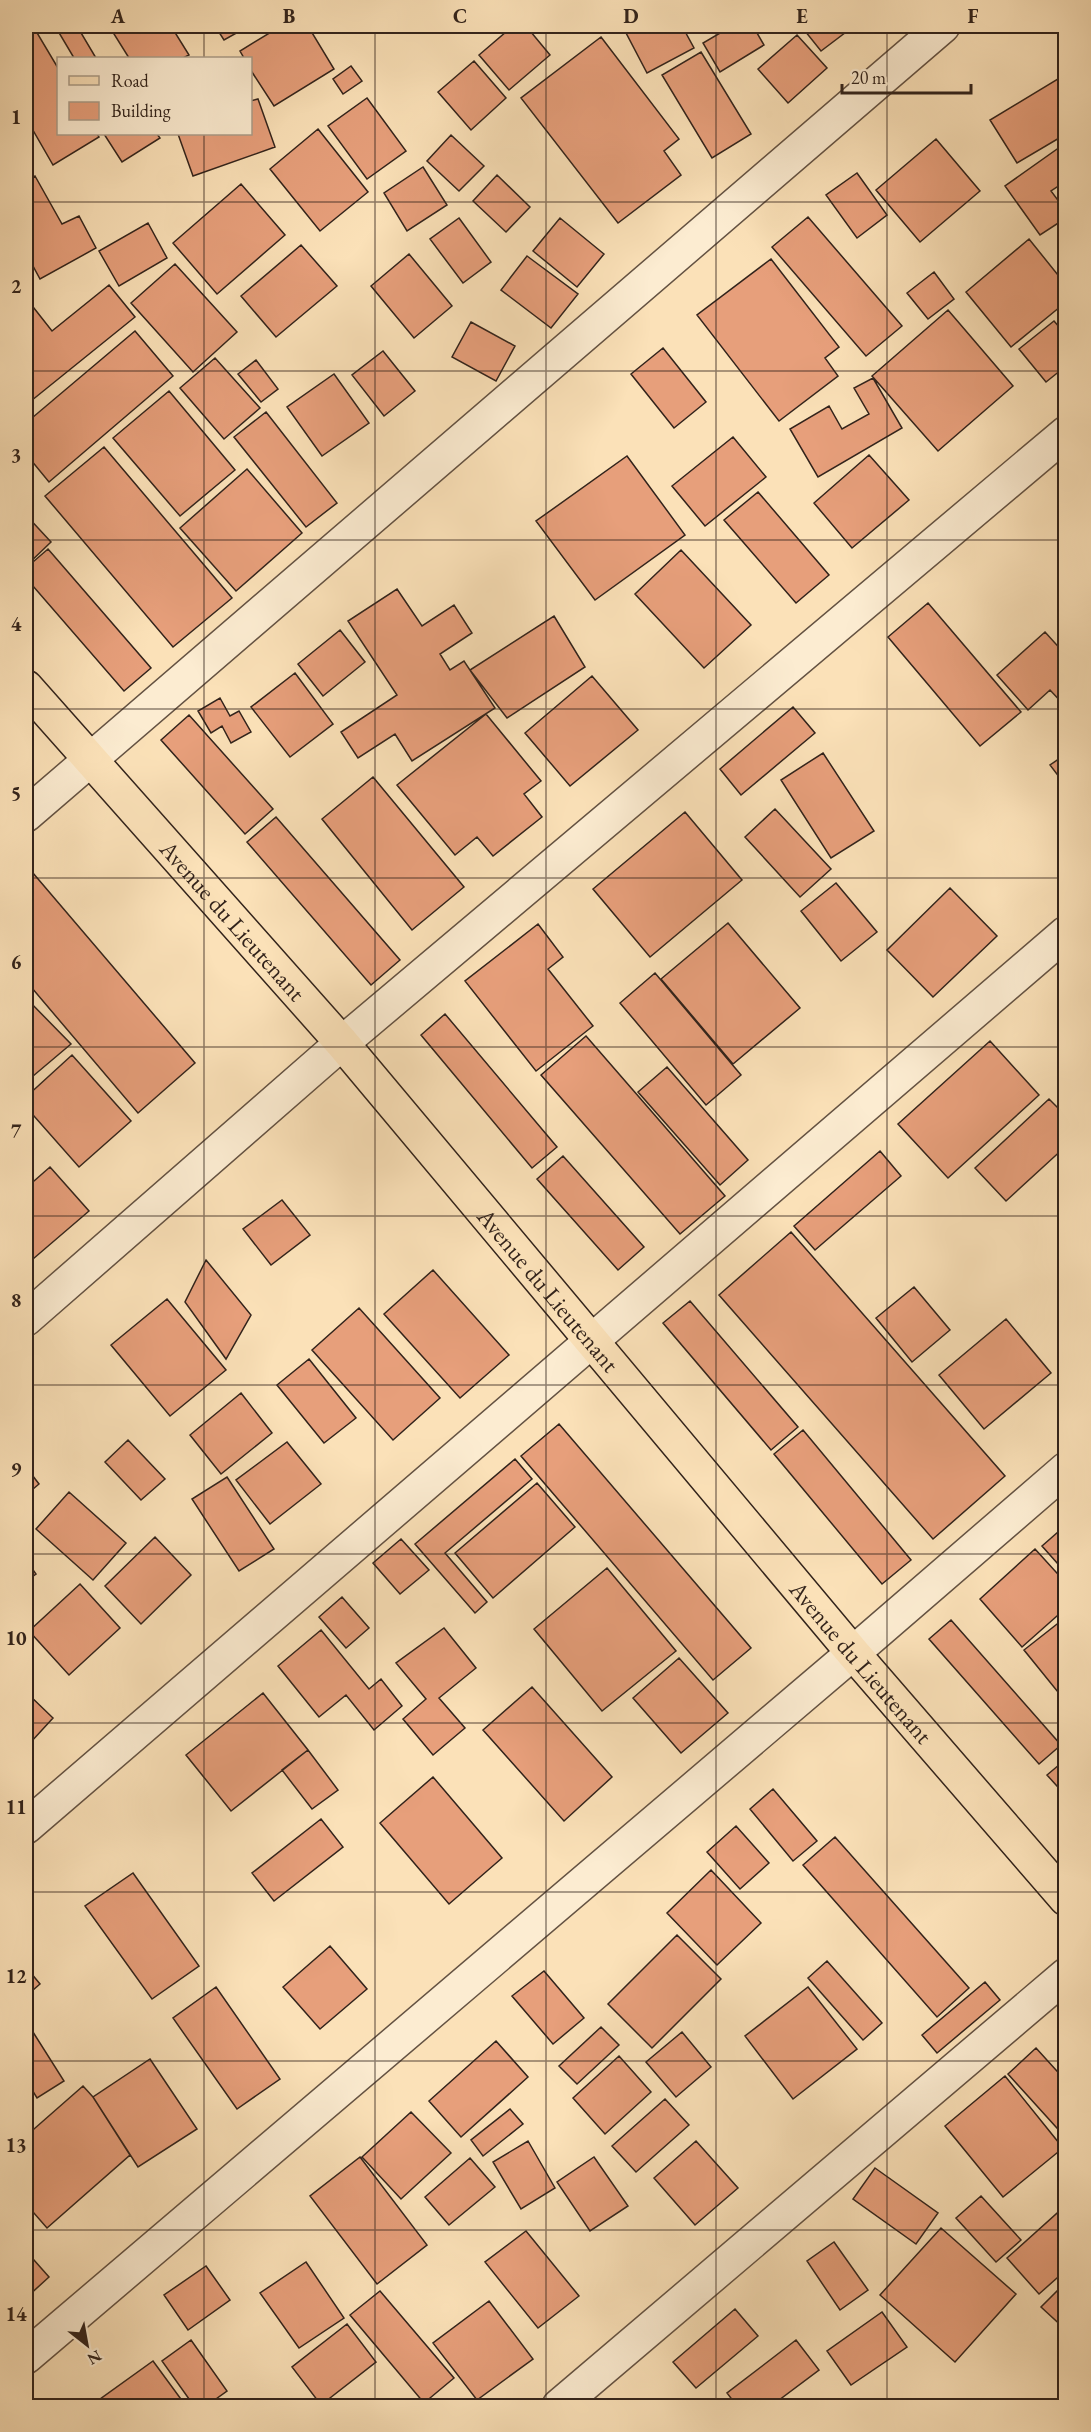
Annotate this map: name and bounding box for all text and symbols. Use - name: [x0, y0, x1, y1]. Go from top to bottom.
- text: A: [110, 3, 126, 29]
- text: B: [283, 3, 295, 29]
- text: C: [453, 3, 467, 29]
- text: D: [623, 3, 639, 29]
- text: E: [796, 3, 808, 29]
- text: F: [968, 3, 979, 29]
- legend: [57, 57, 252, 135]
- scale bar: [842, 57, 971, 95]
- text: 20 m: [851, 66, 886, 89]
- text: Road: [111, 69, 150, 92]
- text: Building: [111, 99, 171, 122]
- text: 1: [11, 104, 21, 130]
- text: 2: [11, 273, 22, 299]
- text: 3: [11, 442, 21, 468]
- text: 4: [11, 611, 22, 637]
- text: 5: [11, 780, 21, 806]
- street label: Avenue du Lieutenant: [153, 833, 313, 1008]
- text: 6: [11, 949, 22, 975]
- text: 7: [11, 1118, 22, 1144]
- street label: Avenue du Lieutenant: [470, 1201, 627, 1379]
- text: 8: [11, 1287, 21, 1313]
- text: 9: [11, 1456, 22, 1482]
- street label: Avenue du Lieutenant: [783, 1573, 940, 1750]
- text: 10: [5, 1625, 27, 1651]
- text: 11: [5, 1794, 27, 1820]
- text: 12: [5, 1963, 27, 1989]
- text: 13: [5, 2132, 27, 2158]
- text: 14: [5, 2301, 27, 2327]
- north arrow: [57, 2315, 117, 2375]
- text: N: [83, 2345, 105, 2370]

